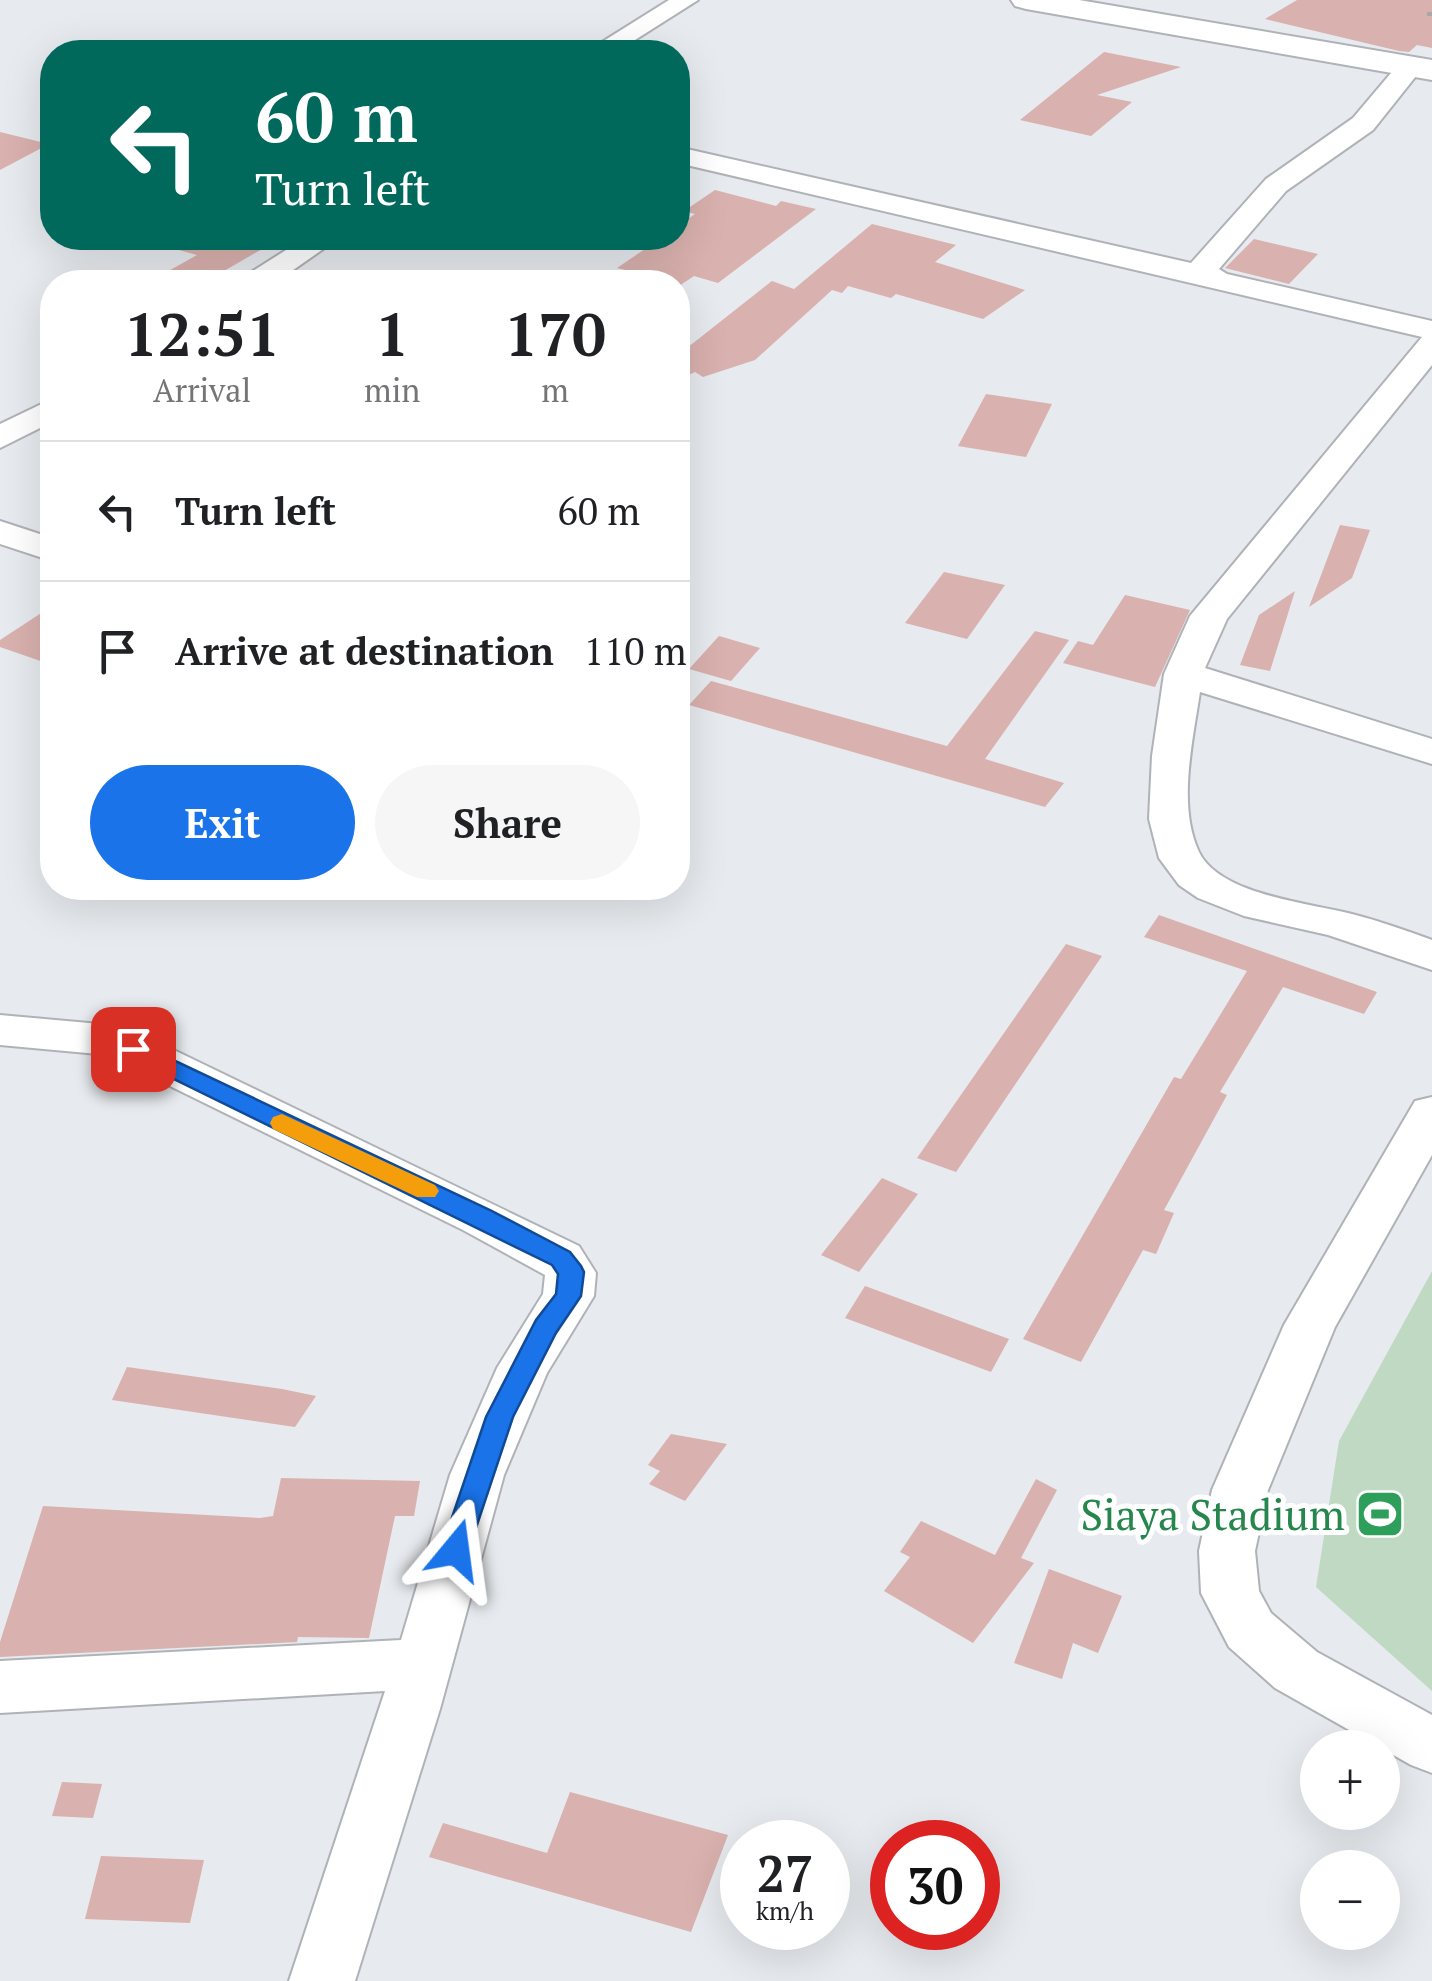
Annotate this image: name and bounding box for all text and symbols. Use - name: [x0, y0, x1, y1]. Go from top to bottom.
- text: 60 m: [255, 69, 418, 162]
- icon: left: [90, 80, 220, 210]
- text: Turn left: [255, 158, 430, 218]
- text: 12:51: [124, 294, 280, 373]
- text: 1: [375, 294, 409, 373]
- text: 170: [504, 294, 606, 373]
- text: Arrival: [153, 369, 251, 411]
- text: min: [364, 369, 420, 411]
- text: m: [541, 369, 569, 411]
- icon: left: [90, 484, 145, 539]
- text: Turn left: [175, 486, 336, 536]
- text: 60 m: [557, 486, 640, 536]
- icon: arrive: [90, 624, 145, 679]
- text: Arrive at destination: [175, 626, 554, 676]
- text: 110 m: [584, 626, 687, 676]
- button: Exit: [90, 765, 355, 880]
- button: Share: [375, 765, 640, 880]
- pin: [91, 1007, 176, 1092]
- icon: arrive: [106, 1022, 161, 1077]
- place label: Siaya Stadium: [1080, 1486, 1345, 1542]
- sports icon: Siaya Stadium: [1354, 1488, 1406, 1540]
- position arrow: [404, 1498, 508, 1602]
- map controls: [1300, 1730, 1400, 1950]
- button: +: [1300, 1730, 1400, 1830]
- speed limit sign: 30: [870, 1820, 1000, 1950]
- text: 27: [757, 1840, 813, 1906]
- button: −: [1300, 1850, 1400, 1950]
- text: km/h: [756, 1894, 814, 1927]

